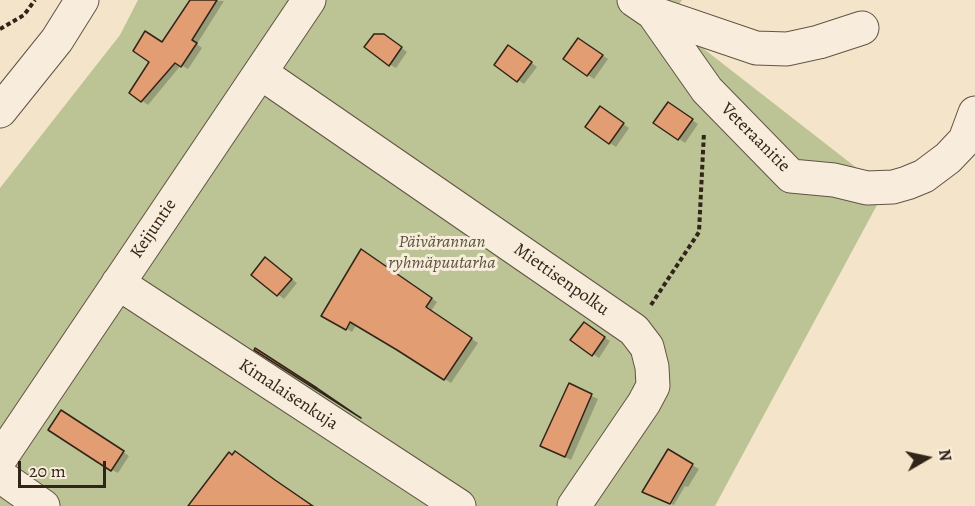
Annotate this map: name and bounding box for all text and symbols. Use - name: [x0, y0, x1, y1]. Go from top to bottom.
- street label: Veteraanitie: [716, 99, 794, 177]
- street label: Keijuntie: [126, 195, 182, 263]
- park label: Päivärannan ryhmäpuutarha: [388, 232, 496, 274]
- street label: Miettisenpolku: [509, 239, 613, 321]
- street label: Kimalaisenkuja: [234, 355, 342, 435]
- north arrow: [897, 428, 957, 488]
- text: N: [933, 448, 957, 463]
- scale bar: [21, 449, 110, 487]
- text: 20 m: [29, 459, 66, 483]

